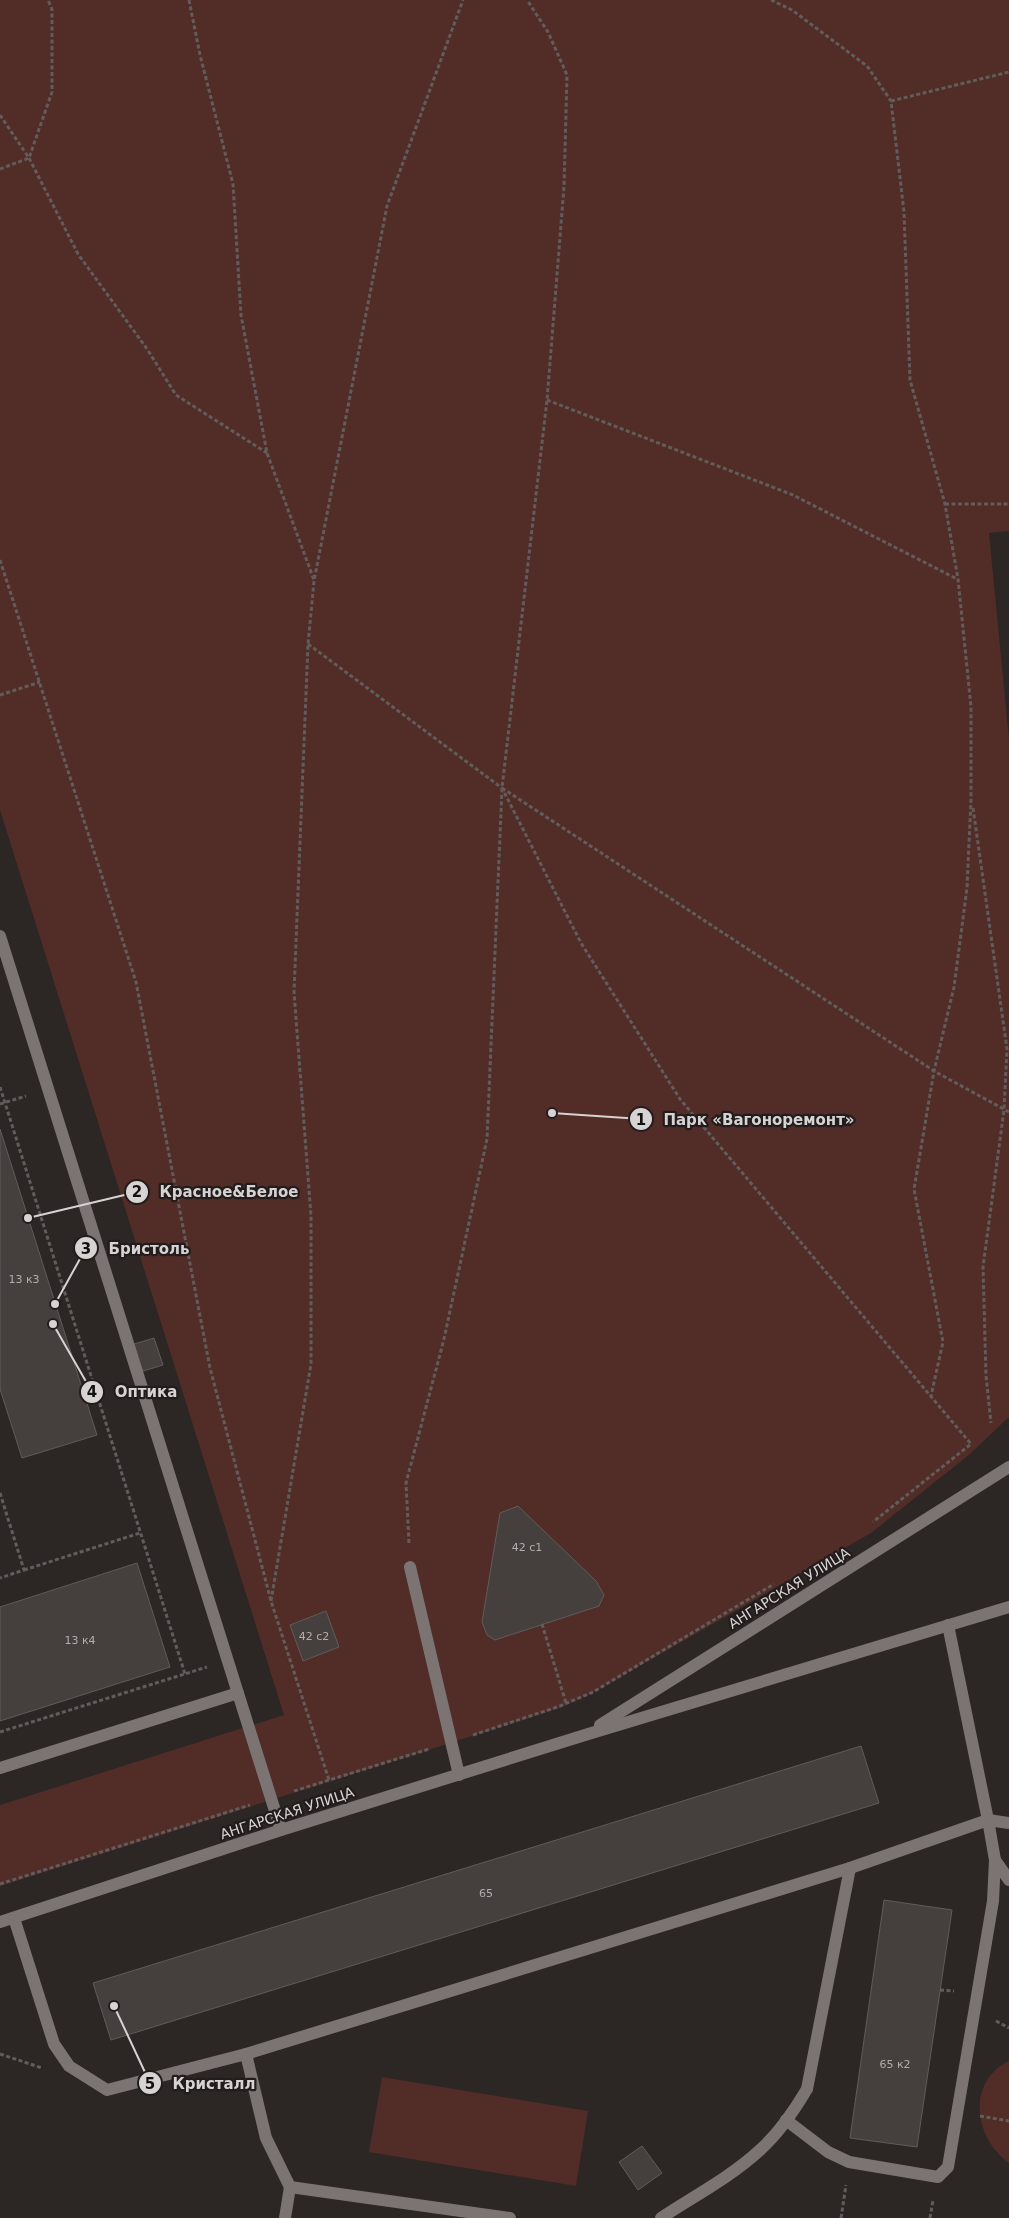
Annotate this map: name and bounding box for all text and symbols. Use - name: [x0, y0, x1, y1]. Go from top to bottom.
- callout: Парк «Вагоноремонт»: [629, 1104, 865, 1134]
- text: 1: [636, 1111, 646, 1129]
- text: Парк «Вагоноремонт»: [663, 1111, 855, 1129]
- callout: Красное&Белое: [124, 1177, 308, 1207]
- text: 2: [132, 1183, 142, 1201]
- text: Красное&Белое: [159, 1183, 299, 1201]
- callout: Бристоль: [73, 1233, 199, 1263]
- text: 3: [81, 1240, 91, 1258]
- text: Бристоль: [108, 1240, 190, 1258]
- house number: 13 к3: [8, 1273, 40, 1286]
- callout: Оптика: [80, 1377, 187, 1407]
- text: 4: [87, 1383, 97, 1401]
- text: Оптика: [115, 1383, 177, 1401]
- house number: 42 с1: [512, 1541, 542, 1554]
- street label: АНГАРСКАЯ УЛИЦА: [725, 1544, 853, 1632]
- house number: 42 с2: [299, 1630, 329, 1643]
- house number: 13 к4: [64, 1634, 96, 1647]
- street label: АНГАРСКАЯ УЛИЦА: [218, 1784, 357, 1842]
- house number: 65: [479, 1887, 493, 1900]
- house number: 65 к2: [879, 2058, 911, 2071]
- callout: Кристалл: [137, 2068, 265, 2098]
- text: 5: [145, 2075, 155, 2093]
- text: Кристалл: [172, 2075, 256, 2093]

